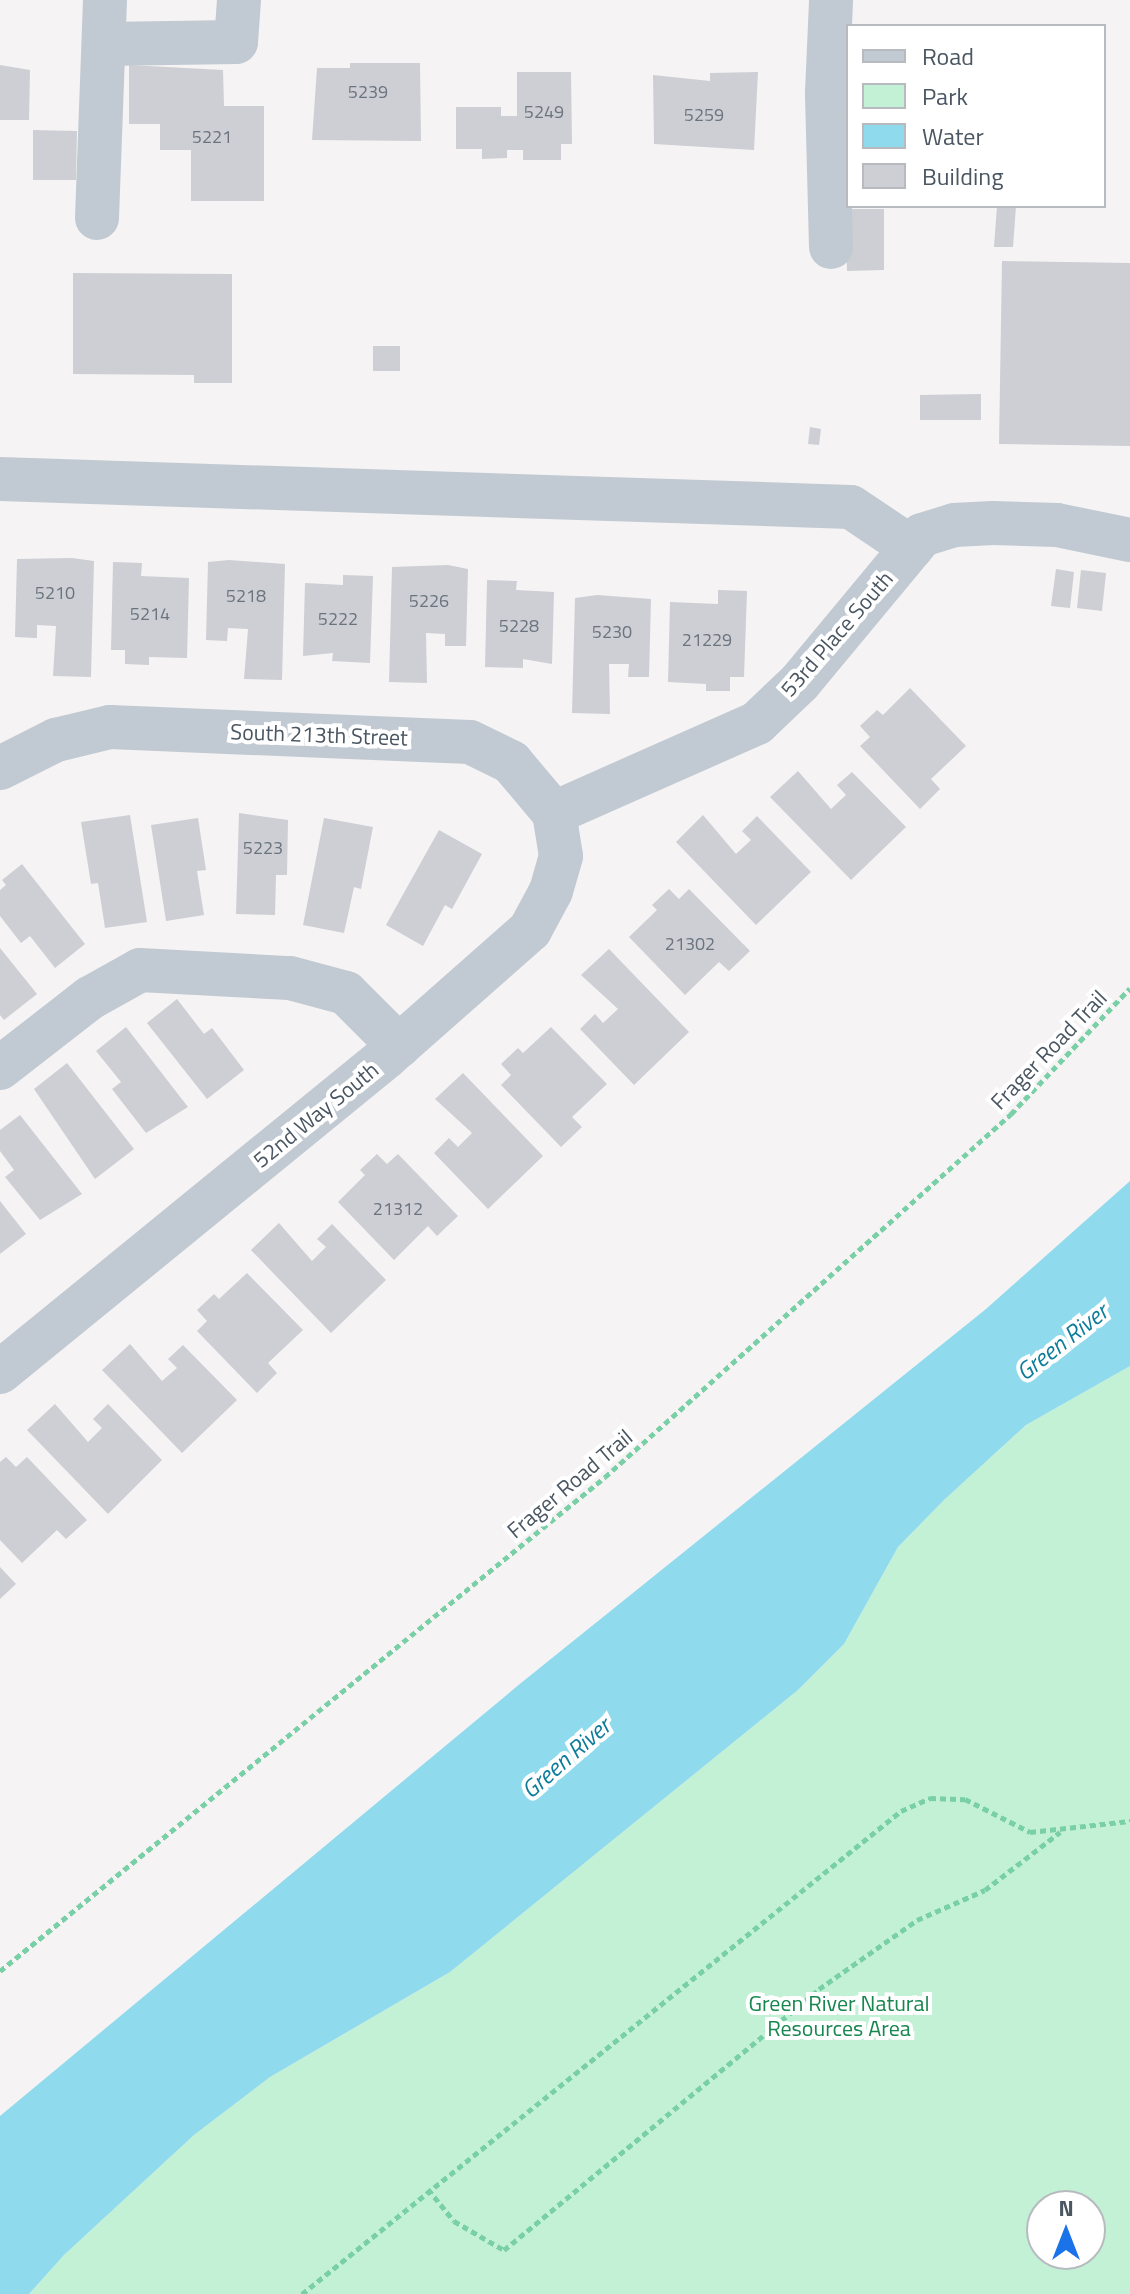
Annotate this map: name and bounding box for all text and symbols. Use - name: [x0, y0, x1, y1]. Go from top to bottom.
- legend: [846, 24, 1106, 208]
- text: Road: [922, 38, 974, 74]
- text: Park: [922, 78, 968, 114]
- house number: 5239: [348, 81, 388, 103]
- house number: 5249: [524, 101, 564, 123]
- house number: 5259: [684, 104, 724, 126]
- text: Water: [922, 118, 984, 154]
- house number: 5221: [192, 126, 232, 148]
- text: Building: [922, 158, 1004, 194]
- street label: 53rd Place South: [775, 566, 899, 702]
- house number: 5210: [35, 582, 75, 604]
- house number: 5218: [226, 585, 266, 607]
- house number: 5226: [409, 590, 449, 612]
- house number: 5214: [130, 603, 170, 625]
- house number: 5222: [318, 608, 358, 630]
- house number: 5228: [499, 615, 539, 637]
- house number: 5230: [592, 621, 632, 643]
- house number: 21229: [682, 629, 732, 651]
- street label: South 213th Street: [230, 719, 408, 751]
- house number: 5223: [243, 837, 283, 859]
- house number: 21302: [665, 933, 715, 955]
- street label: Frager Road Trail: [986, 985, 1112, 1115]
- street label: 52nd Way South: [248, 1057, 384, 1173]
- house number: 21312: [373, 1198, 423, 1220]
- water label: Green River: [1011, 1297, 1113, 1387]
- street label: Frager Road Trail: [502, 1424, 638, 1544]
- water label: Green River: [516, 1712, 616, 1804]
- park label: Green River Natural Resources Area: [748, 1990, 930, 2042]
- north arrow: [1026, 2190, 1106, 2270]
- text: N: [1058, 2191, 1074, 2225]

